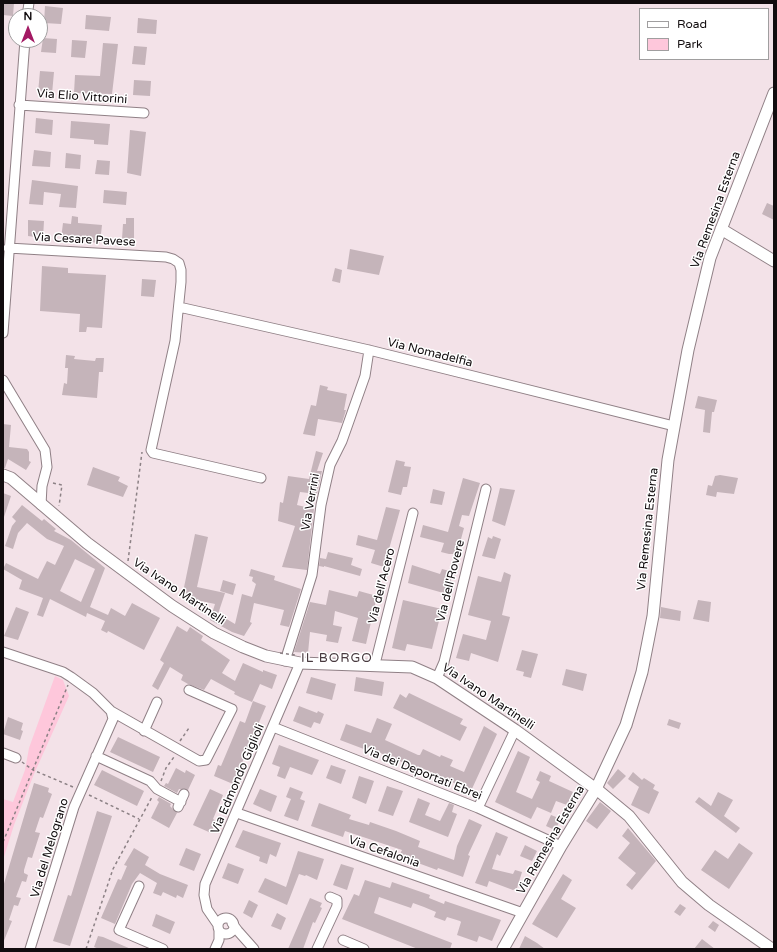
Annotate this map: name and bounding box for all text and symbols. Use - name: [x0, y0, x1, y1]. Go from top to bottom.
- north arrow: [8, 8, 48, 48]
- legend: [639, 8, 769, 60]
- text: N: [24, 10, 32, 23]
- text: Road: [677, 17, 707, 31]
- text: Park: [677, 37, 703, 51]
- street label: Via Elio Vittorini: [36, 87, 128, 107]
- street label: Via Remesina Esterna: [688, 150, 744, 270]
- street label: Via Cesare Pavese: [32, 230, 136, 250]
- street label: Via Nomadelfia: [386, 335, 474, 371]
- street label: Via Remesina Esterna: [634, 467, 662, 591]
- street label: Via Verrini: [299, 472, 323, 532]
- street label: Via dell'Rovere: [434, 538, 468, 624]
- street label: Via dell'Acero: [366, 547, 398, 625]
- street label: Via Ivano Martinelli: [130, 556, 228, 628]
- district label: IL BORGO: [301, 651, 373, 667]
- street label: Via Ivano Martinelli: [439, 661, 537, 733]
- street label: Via Edmondo Giglioli: [208, 722, 268, 836]
- street label: Via dei Deportati Ebrei: [360, 742, 484, 804]
- street label: Via Remesina Esterna: [514, 783, 588, 897]
- street label: Via del Melograno: [28, 796, 72, 900]
- street label: Via Cefalonia: [346, 833, 422, 871]

